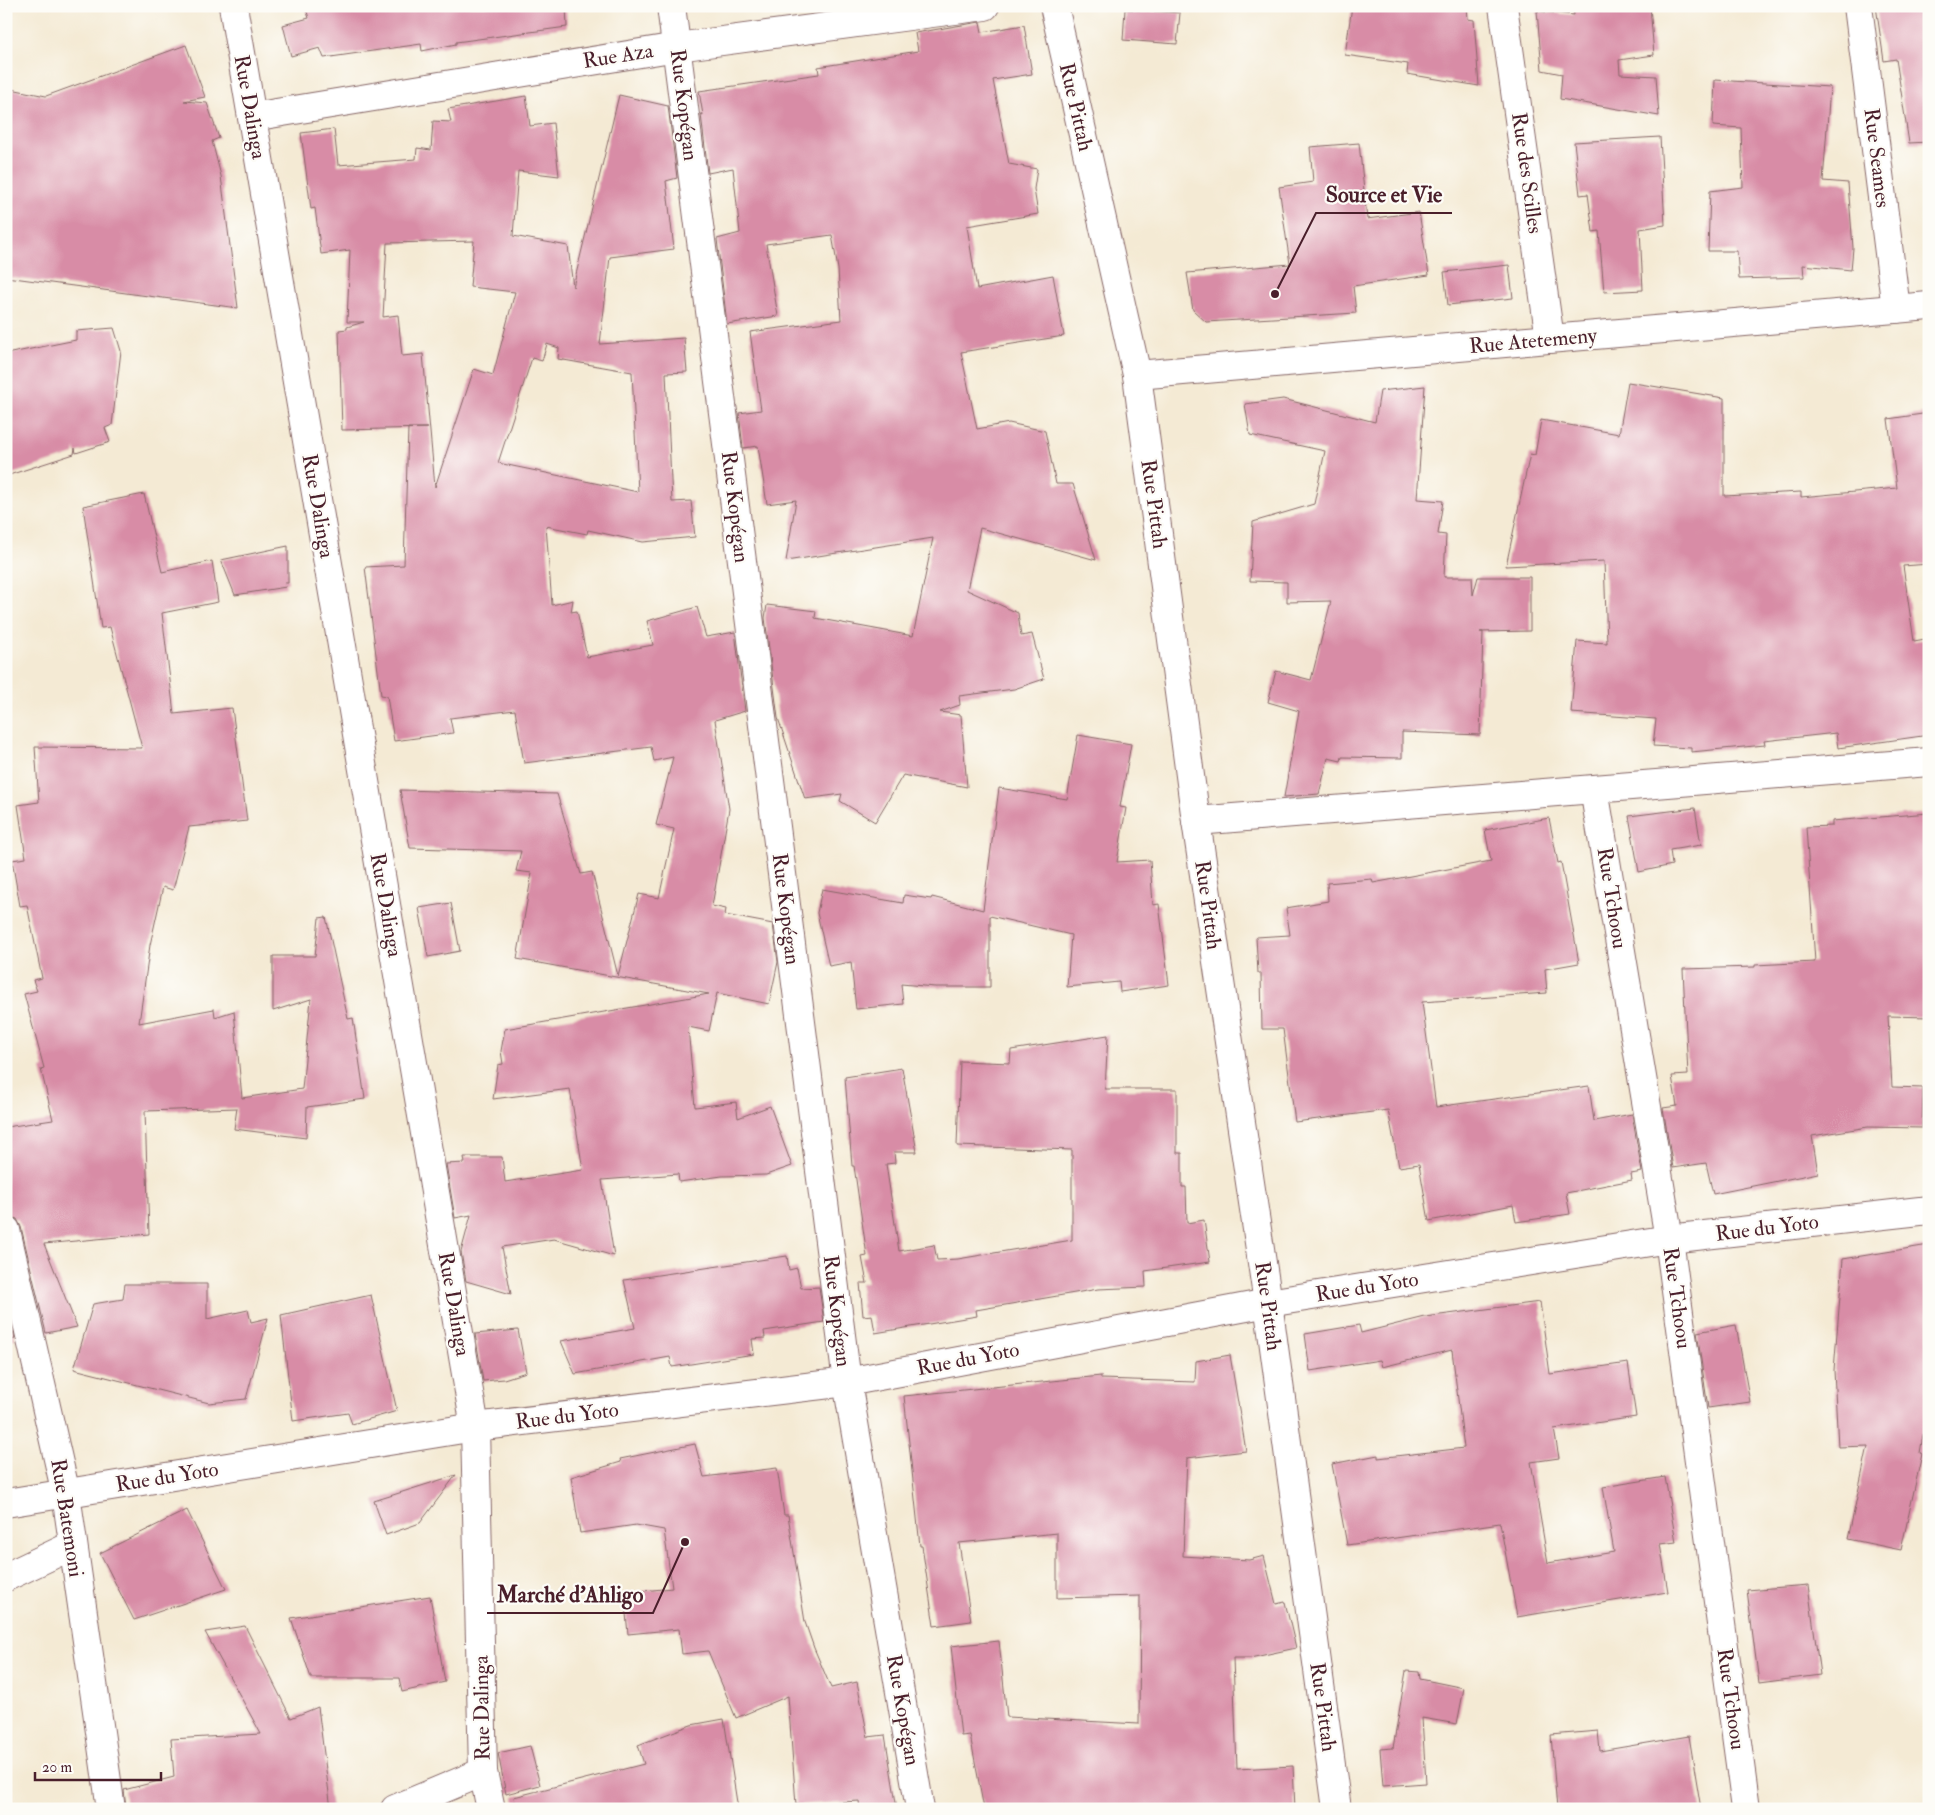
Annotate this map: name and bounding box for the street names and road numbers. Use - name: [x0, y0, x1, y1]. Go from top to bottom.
- street label: Rue Aza: [581, 37, 656, 75]
- street label: Rue Kopégan: [664, 48, 704, 163]
- street label: Rue Dalinga: [228, 53, 273, 162]
- street label: Rue Pittah: [1053, 60, 1099, 154]
- street label: Rue Seames: [1857, 107, 1897, 209]
- street label: Rue des Scilles: [1505, 111, 1549, 235]
- street label: Rue Atetemeny: [1468, 322, 1599, 360]
- street label: Rue Kopégan: [715, 450, 755, 565]
- street label: Rue Dalinga: [296, 452, 341, 561]
- street label: Rue Pittah: [1134, 458, 1174, 550]
- street label: Rue Tchoou: [1591, 845, 1633, 951]
- street label: Rue Dalinga: [364, 851, 409, 960]
- street label: Rue Kopégan: [766, 852, 806, 967]
- street label: Rue Pittah: [1188, 859, 1228, 951]
- street label: Rue du Yoto: [1714, 1208, 1820, 1248]
- street label: Rue Tchoou: [1657, 1245, 1698, 1351]
- street label: Rue Dalinga: [432, 1250, 477, 1359]
- street label: Rue Kopégan: [817, 1254, 857, 1369]
- street label: Rue Pittah: [1248, 1260, 1288, 1352]
- street label: Rue du Yoto: [1314, 1266, 1420, 1308]
- street label: Rue du Yoto: [914, 1336, 1022, 1382]
- street label: Rue du Yoto: [514, 1396, 620, 1436]
- street label: Rue du Yoto: [114, 1456, 220, 1498]
- street label: Rue Batemoni: [44, 1457, 90, 1580]
- street label: Rue Tchoou: [1711, 1646, 1752, 1752]
- street label: Rue Kopégan: [880, 1652, 926, 1768]
- street label: Rue Dalinga: [468, 1655, 496, 1761]
- street label: Rue Pittah: [1303, 1661, 1343, 1753]

